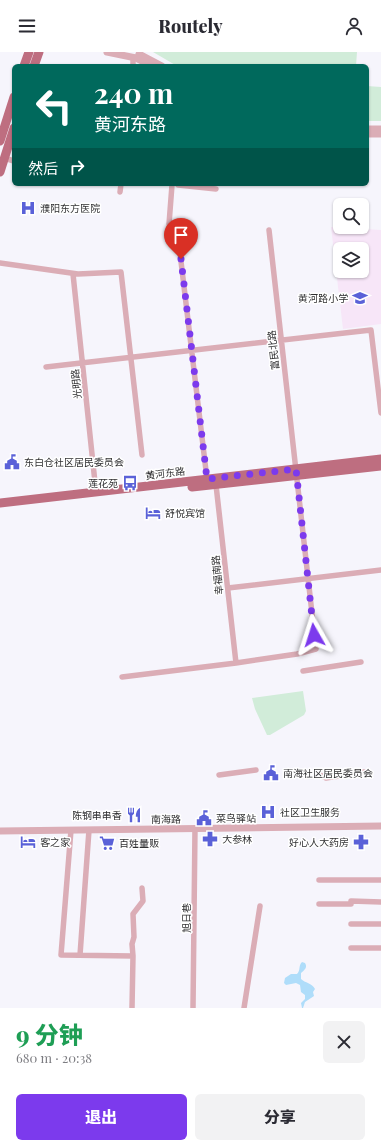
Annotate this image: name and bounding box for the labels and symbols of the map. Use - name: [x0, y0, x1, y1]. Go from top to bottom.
- hospital icon: 濮阳东方医院: [19, 199, 37, 217]
- place label: 濮阳东方医院: [40, 201, 100, 215]
- pin: [164, 218, 198, 259]
- school or university icon: 黄河路小学: [351, 289, 369, 307]
- place label: 黄河路小学: [298, 291, 348, 305]
- street label: 富民北路: [264, 329, 282, 371]
- street label: 光明路: [67, 368, 85, 400]
- public building icon: 东白仓社区居民委员会: [3, 453, 21, 471]
- place label: 东白仓社区居民委员会: [24, 455, 124, 469]
- street label: 黄河东路: [144, 464, 186, 482]
- bus stop icon: 莲花苑: [121, 474, 139, 492]
- place label: 莲花苑: [88, 476, 118, 490]
- hotel icon: 舒悦宾馆: [144, 504, 162, 522]
- place label: 舒悦宾馆: [165, 506, 205, 520]
- street label: 幸福南路: [208, 554, 226, 596]
- position arrow: [293, 614, 335, 656]
- public building icon: 南海社区居民委员会: [262, 764, 280, 782]
- place label: 南海社区居民委员会: [283, 766, 373, 780]
- hospital icon: 社区卫生服务: [259, 803, 277, 821]
- place label: 社区卫生服务: [280, 805, 340, 819]
- restaurant icon: 陈钢串串香: [125, 806, 143, 824]
- place label: 陈钢串串香: [72, 808, 122, 822]
- public building icon: 菜鸟驿站: [195, 809, 213, 827]
- place label: 菜鸟驿站: [216, 811, 256, 825]
- street label: 南海路: [151, 812, 181, 826]
- pharmacy icon: 大参林: [201, 830, 219, 848]
- place label: 大参林: [222, 832, 252, 846]
- hotel icon: 客之家: [19, 833, 37, 851]
- pharmacy icon: 好心人大药房: [352, 833, 370, 851]
- supermarket icon: 百姓量贩: [98, 834, 116, 852]
- place label: 客之家: [40, 835, 71, 849]
- place label: 好心人大药房: [289, 835, 349, 849]
- place label: 百姓量贩: [119, 836, 159, 850]
- street label: 旭日巷: [179, 903, 193, 933]

